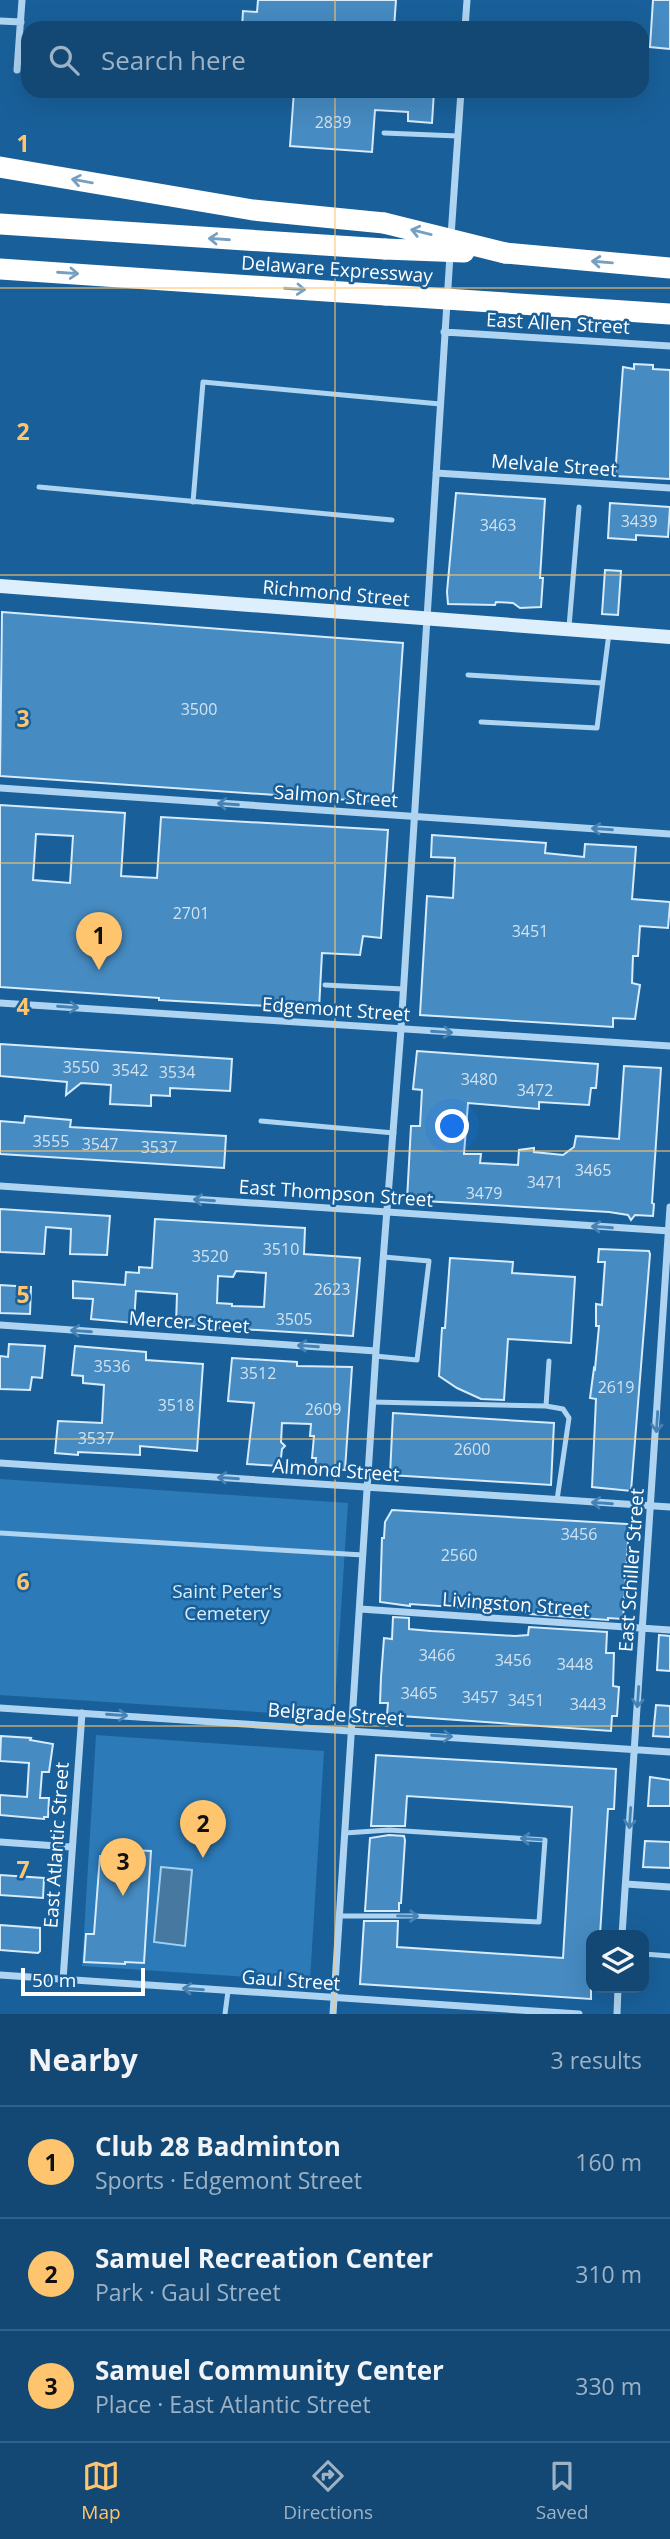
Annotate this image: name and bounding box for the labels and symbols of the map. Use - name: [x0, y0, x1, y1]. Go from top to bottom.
- house number: 2839: [315, 111, 351, 133]
- text: 1: [16, 127, 30, 159]
- one-way arrow: [71, 174, 94, 187]
- one-way arrow: [410, 225, 433, 238]
- one-way arrow: [208, 232, 231, 245]
- street label: Delaware Expressway: [240, 249, 434, 289]
- one-way arrow: [591, 255, 614, 268]
- one-way arrow: [56, 267, 79, 280]
- one-way arrow: [283, 283, 306, 296]
- street label: East Allen Street: [486, 306, 631, 340]
- text: 2: [16, 415, 30, 447]
- street label: Melvale Street: [490, 448, 618, 482]
- house number: 3439: [621, 510, 657, 532]
- house number: 3463: [480, 514, 516, 536]
- street label: Richmond Street: [261, 574, 411, 612]
- house number: 3500: [181, 698, 217, 720]
- text: 3: [16, 702, 30, 734]
- street label: Salmon Street: [273, 779, 399, 813]
- one-way arrow: [217, 797, 240, 810]
- one-way arrow: [591, 822, 614, 835]
- house number: 2701: [173, 902, 209, 924]
- pin: 1: [76, 912, 122, 970]
- house number: 3451: [512, 920, 548, 942]
- text: 4: [16, 990, 30, 1022]
- street label: Edgemont Street: [261, 991, 411, 1027]
- one-way arrow: [56, 1001, 79, 1014]
- one-way arrow: [430, 1026, 453, 1039]
- house number: 3550: [63, 1056, 99, 1078]
- house number: 3542: [112, 1059, 148, 1081]
- house number: 3534: [159, 1061, 195, 1083]
- house number: 3480: [461, 1068, 497, 1090]
- house number: 3472: [517, 1079, 553, 1101]
- your location: [435, 1109, 469, 1143]
- house number: 3555: [33, 1130, 69, 1152]
- house number: 3547: [82, 1133, 118, 1155]
- house number: 3537: [141, 1136, 177, 1158]
- house number: 3465: [575, 1159, 611, 1181]
- house number: 3471: [527, 1171, 563, 1193]
- street label: East Thompson Street: [238, 1173, 434, 1213]
- house number: 3479: [466, 1182, 502, 1204]
- one-way arrow: [193, 1193, 216, 1206]
- one-way arrow: [591, 1220, 614, 1233]
- house number: 3510: [263, 1238, 299, 1260]
- house number: 3520: [192, 1245, 228, 1267]
- text: 5: [16, 1278, 30, 1310]
- house number: 2623: [314, 1278, 350, 1300]
- street label: Mercer Street: [128, 1305, 251, 1339]
- house number: 3505: [276, 1308, 312, 1330]
- one-way arrow: [69, 1324, 92, 1337]
- one-way arrow: [297, 1339, 319, 1352]
- house number: 3536: [94, 1355, 130, 1377]
- house number: 3512: [240, 1362, 276, 1384]
- house number: 2619: [598, 1376, 634, 1398]
- house number: 3518: [158, 1394, 194, 1416]
- house number: 2609: [305, 1398, 341, 1420]
- one-way arrow: [650, 1410, 663, 1432]
- house number: 3537: [78, 1427, 114, 1449]
- house number: 2600: [454, 1438, 490, 1460]
- street label: Almond Street: [272, 1453, 401, 1487]
- one-way arrow: [217, 1472, 240, 1485]
- street label: East Schiller Street: [612, 1487, 650, 1653]
- one-way arrow: [591, 1496, 614, 1509]
- house number: 3456: [561, 1523, 597, 1545]
- house number: 2560: [441, 1544, 477, 1566]
- text: 6: [16, 1565, 30, 1597]
- park label: Saint Peter's Cemetery: [172, 1578, 282, 1626]
- street label: Livingston Street: [441, 1586, 591, 1622]
- house number: 3466: [419, 1644, 455, 1666]
- house number: 3456: [495, 1649, 531, 1671]
- house number: 3448: [557, 1653, 593, 1675]
- house number: 3465: [401, 1682, 437, 1704]
- house number: 3457: [462, 1686, 498, 1708]
- one-way arrow: [631, 1686, 644, 1708]
- house number: 3451: [508, 1689, 544, 1711]
- house number: 3443: [570, 1693, 606, 1715]
- street label: Belgrade Street: [267, 1696, 405, 1732]
- one-way arrow: [105, 1709, 128, 1722]
- one-way arrow: [430, 1730, 453, 1743]
- street label: East Atlantic Street: [37, 1761, 75, 1929]
- pin: 2: [180, 1800, 226, 1858]
- one-way arrow: [623, 1806, 636, 1828]
- one-way arrow: [520, 1832, 543, 1845]
- pin: 3: [100, 1838, 146, 1896]
- text: 7: [16, 1853, 30, 1885]
- one-way arrow: [396, 1909, 419, 1923]
- street label: Gaul Street: [241, 1964, 341, 1996]
- scale bar: [21, 1965, 145, 1997]
- one-way arrow: [182, 1982, 205, 1995]

